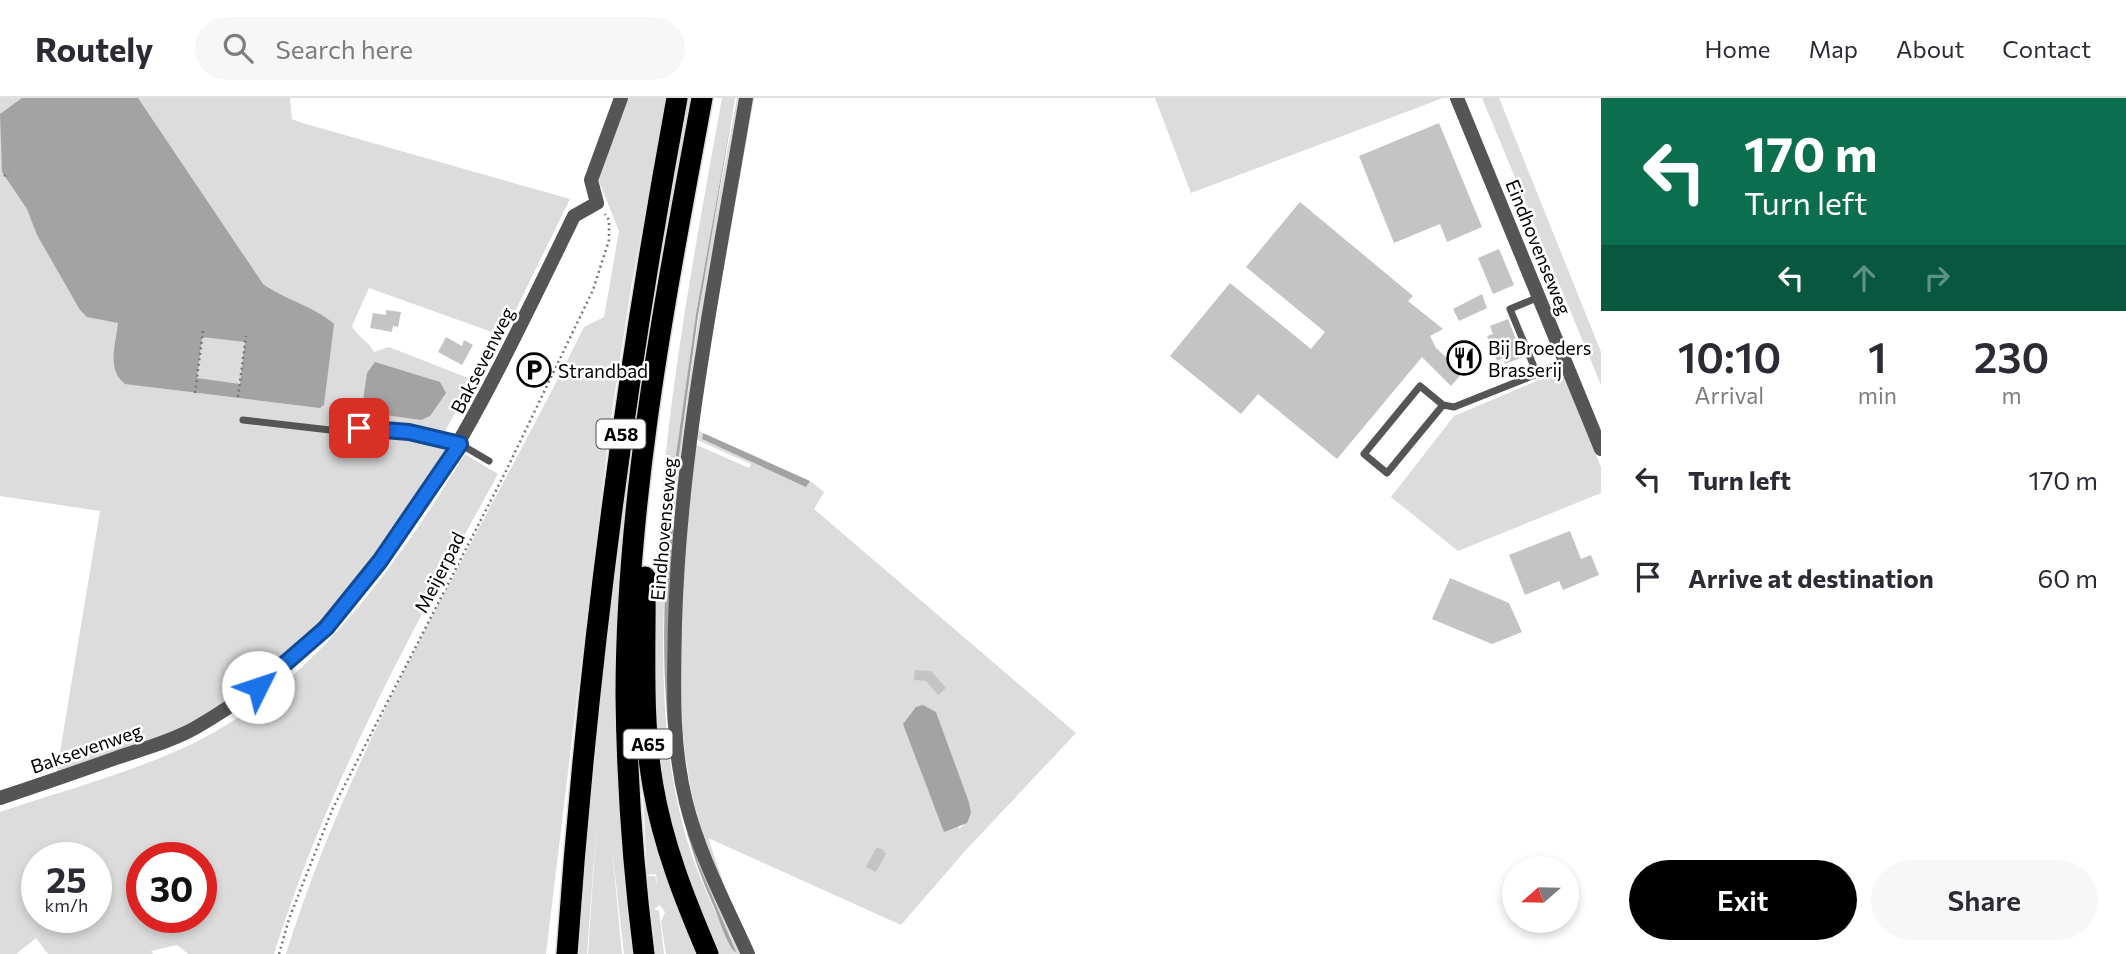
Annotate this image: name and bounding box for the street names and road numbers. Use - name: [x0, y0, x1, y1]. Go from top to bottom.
- street label: Eindhovenseweg: [1501, 176, 1577, 318]
- street label: Baksevenweg: [445, 303, 519, 417]
- road number: A58: [596, 420, 646, 448]
- street label: Eindhovenseweg: [645, 456, 681, 602]
- street label: Meijerpad: [409, 528, 469, 616]
- street label: Baksevenweg: [27, 718, 145, 778]
- road number: A65: [624, 730, 672, 758]

